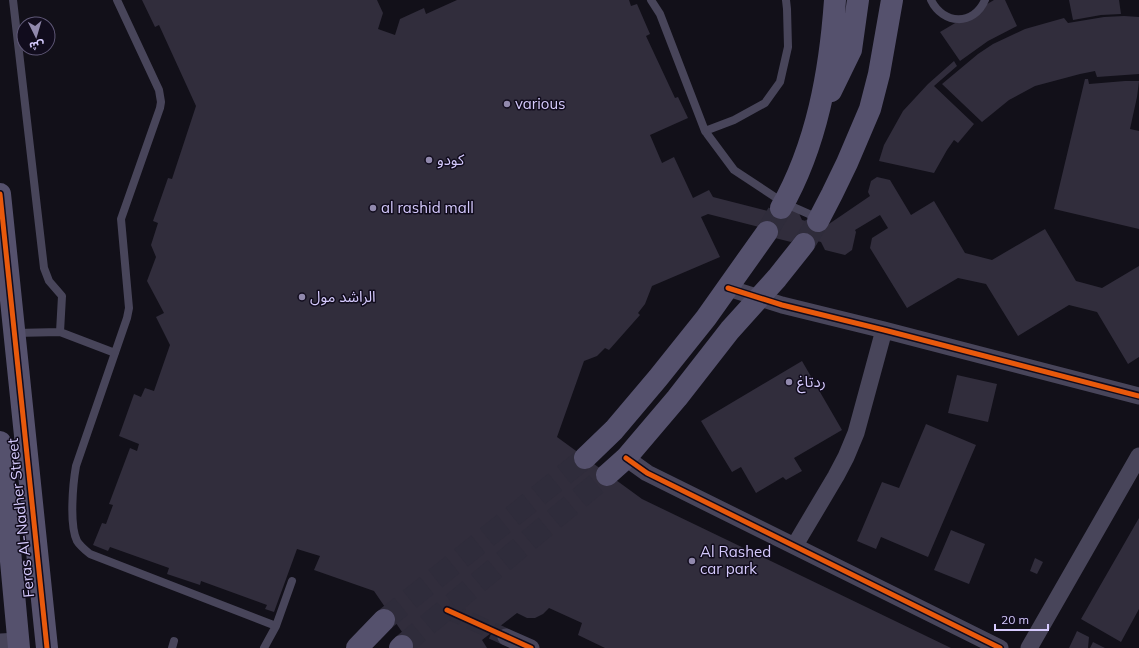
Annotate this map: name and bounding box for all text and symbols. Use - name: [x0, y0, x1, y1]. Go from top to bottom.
- north arrow: [16, 16, 56, 56]
- text: ش: [29, 38, 45, 54]
- place label: various: [515, 94, 566, 113]
- marker: various: [502, 99, 512, 109]
- place label: كودو: [437, 150, 465, 169]
- marker: كودو: [424, 155, 434, 165]
- place label: al rashid mall: [381, 198, 474, 217]
- marker: al rashid mall: [368, 203, 378, 213]
- place label: الراشد مول: [310, 287, 376, 306]
- marker: الراشد مول: [297, 292, 307, 302]
- place label: ردتاغ: [797, 372, 826, 394]
- marker: ردتاغ: [784, 377, 794, 387]
- street label: Feras Al-Nadher Street: [3, 437, 38, 599]
- place label: Al Rashed car park: [700, 542, 771, 578]
- marker: Al Rashed car park: [687, 556, 697, 566]
- scale bar: [995, 606, 1048, 632]
- text: 20 m: [1001, 612, 1029, 627]

